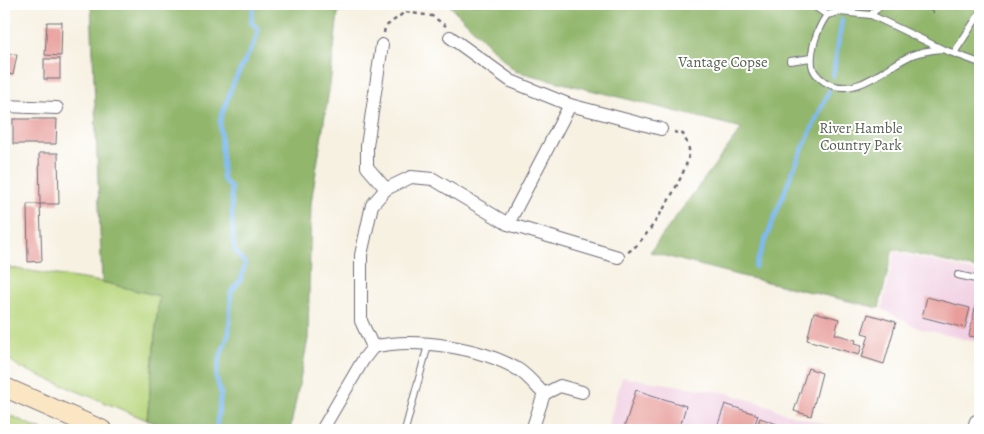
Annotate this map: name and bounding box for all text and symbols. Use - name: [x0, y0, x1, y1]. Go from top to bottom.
- park label: Vantage Copse: [677, 52, 768, 72]
- park label: River Hamble Country Park: [819, 118, 903, 155]

